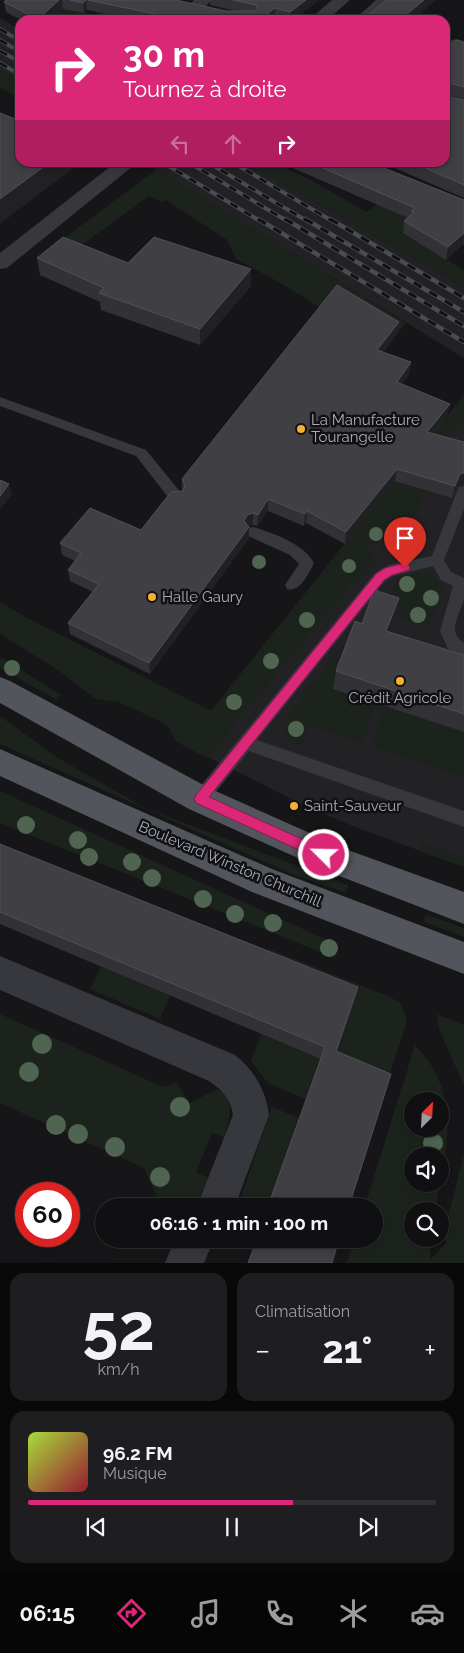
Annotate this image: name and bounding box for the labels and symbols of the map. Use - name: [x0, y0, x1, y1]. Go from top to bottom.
- place label: La Manufacture Tourangelle: [311, 411, 420, 446]
- marker: La Manufacture Tourangelle: [295, 423, 307, 435]
- pin: [384, 517, 426, 568]
- place label: Halle Gaury: [162, 588, 243, 606]
- marker: Halle Gaury: [146, 591, 158, 603]
- marker: Crédit Agricole: [394, 675, 406, 687]
- place label: Crédit Agricole: [349, 689, 452, 707]
- place label: Saint-Sauveur: [304, 797, 402, 815]
- marker: Saint-Sauveur: [288, 800, 300, 812]
- street label: Boulevard Winston Churchill: [136, 817, 325, 911]
- position arrow: [297, 828, 349, 880]
- north arrow: [404, 1092, 449, 1138]
- speed limit sign: 60: [15, 1182, 80, 1247]

